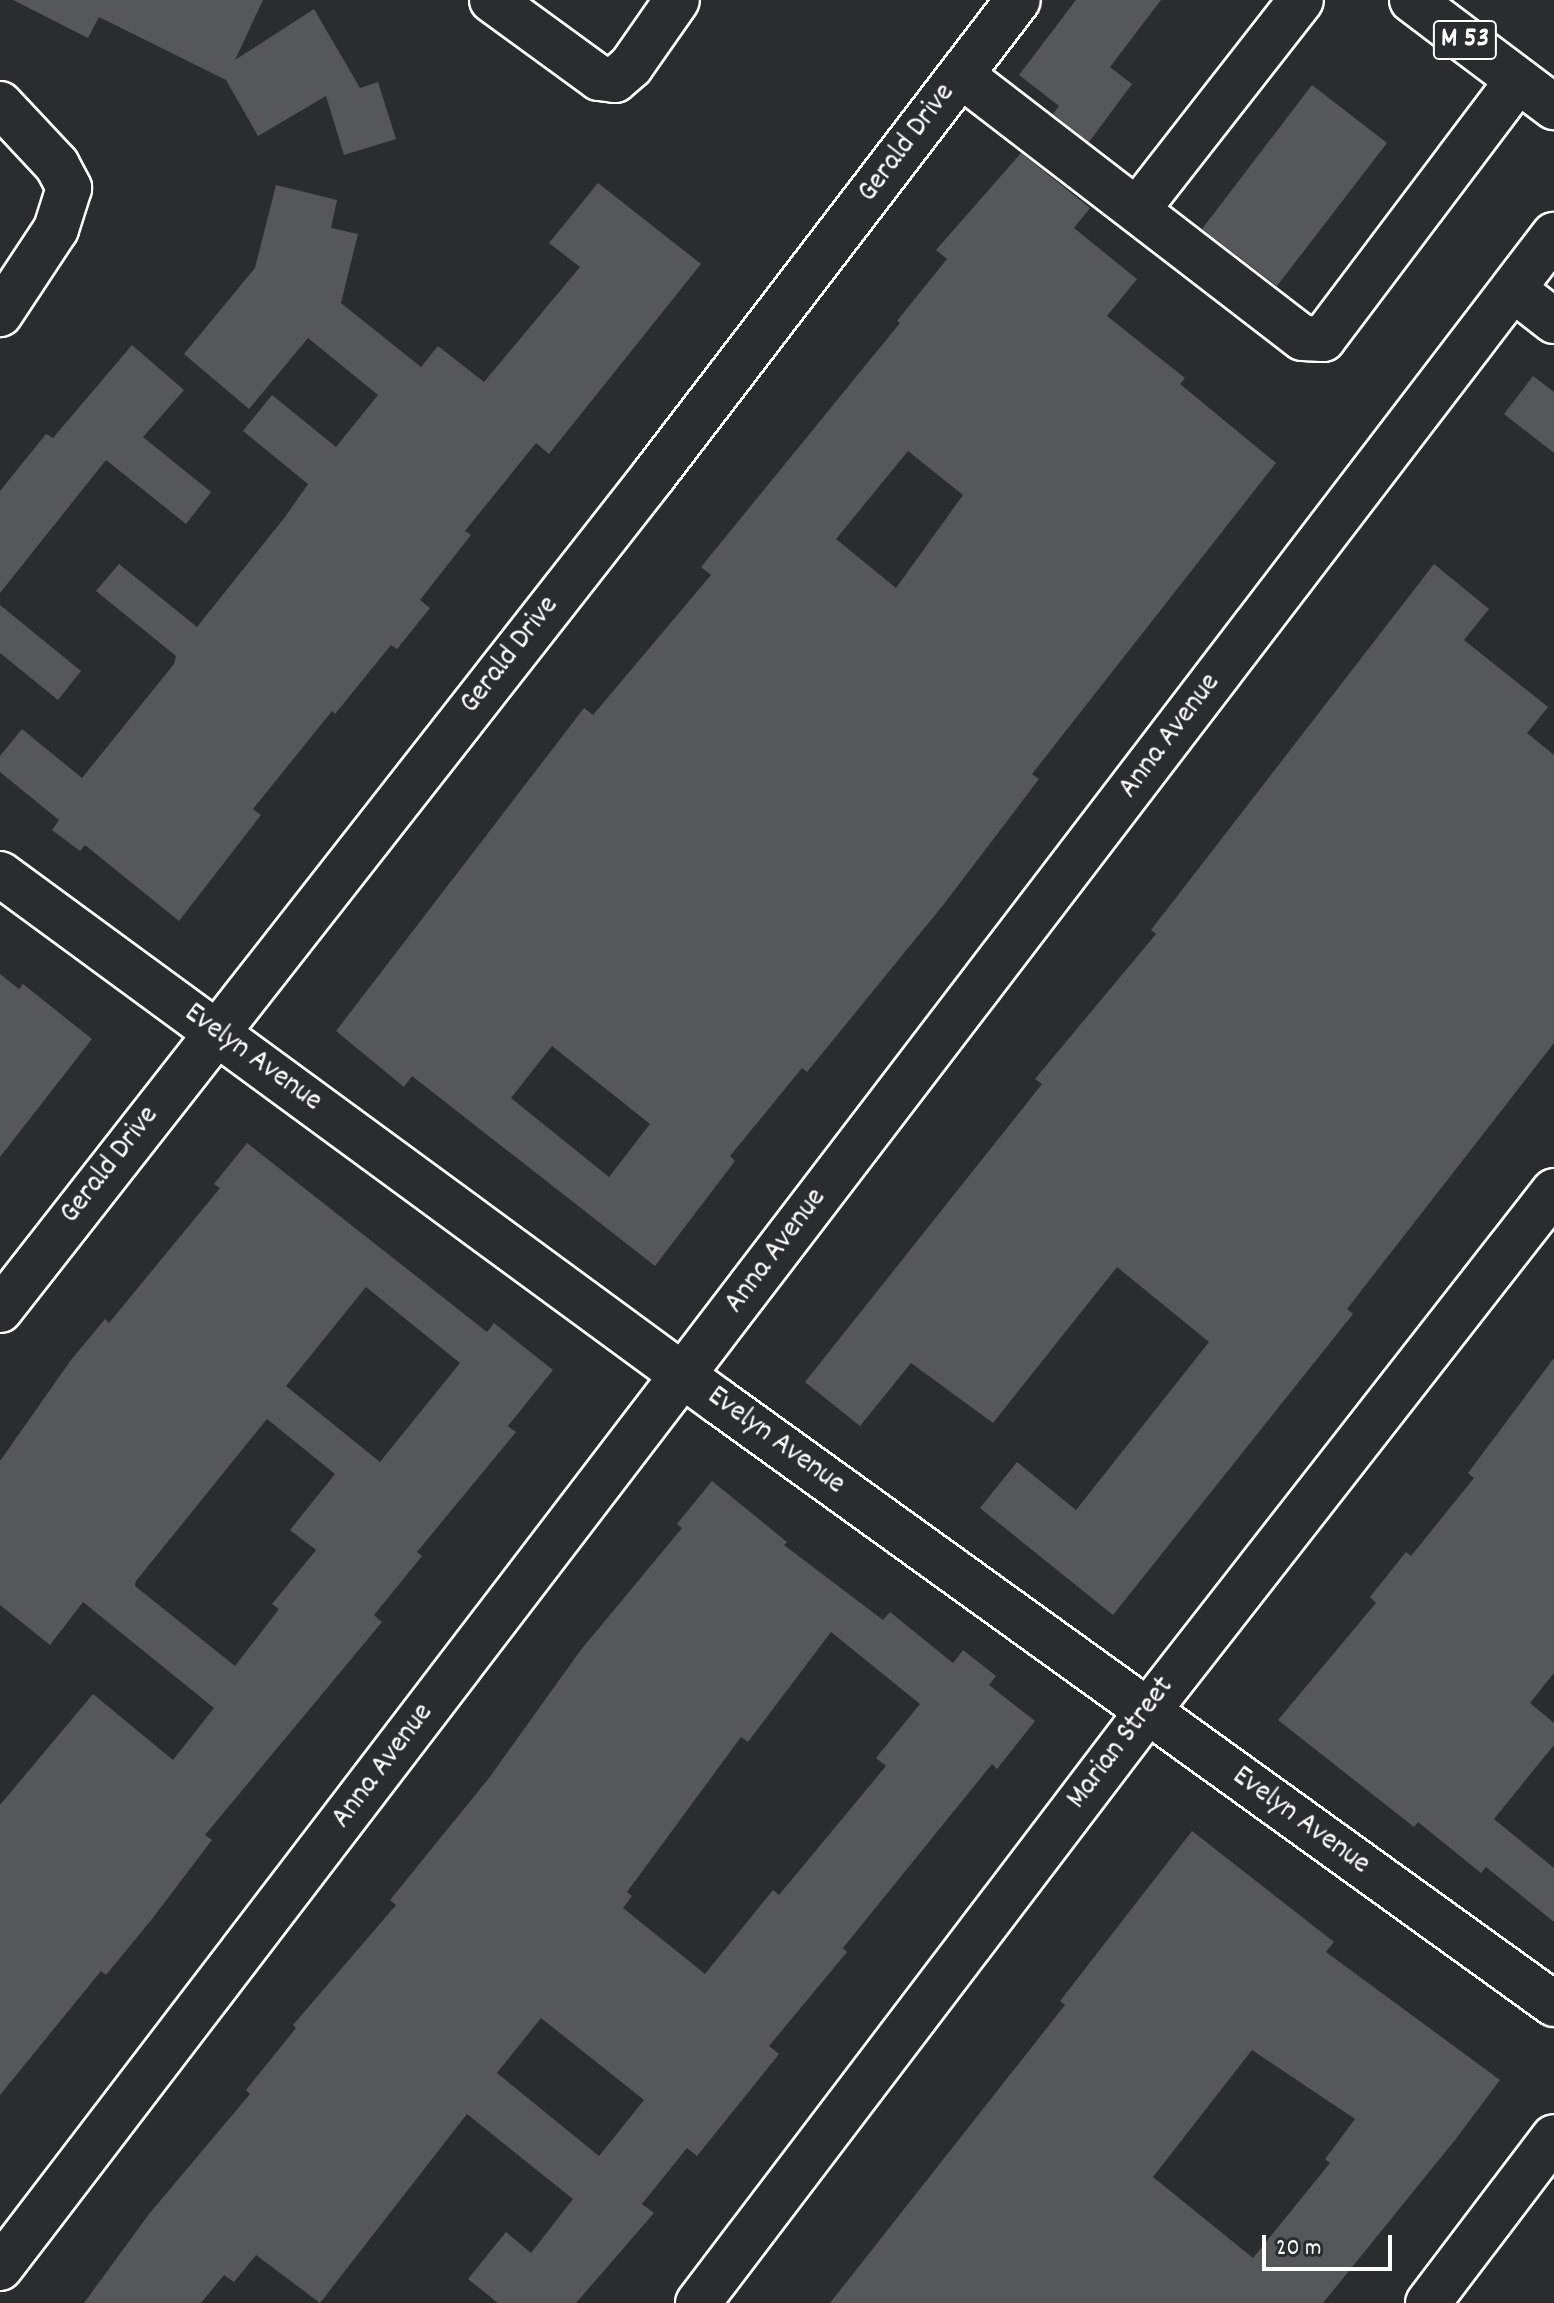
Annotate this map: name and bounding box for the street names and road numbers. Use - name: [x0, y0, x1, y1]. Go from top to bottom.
- road number: M 53: [1431, 16, 1499, 64]
- street label: Gerald Drive: [852, 77, 964, 211]
- street label: Gerald Drive: [454, 590, 568, 722]
- street label: Anna Avenue: [1112, 667, 1230, 807]
- street label: Evelyn Avenue: [176, 997, 328, 1121]
- street label: Gerald Drive: [54, 1100, 168, 1232]
- street label: Anna Avenue: [718, 1182, 836, 1322]
- street label: Evelyn Avenue: [699, 1380, 851, 1504]
- street label: Marian Street: [1061, 1671, 1183, 1817]
- street label: Anna Avenue: [325, 1697, 443, 1837]
- street label: Evelyn Avenue: [1224, 1760, 1376, 1884]

